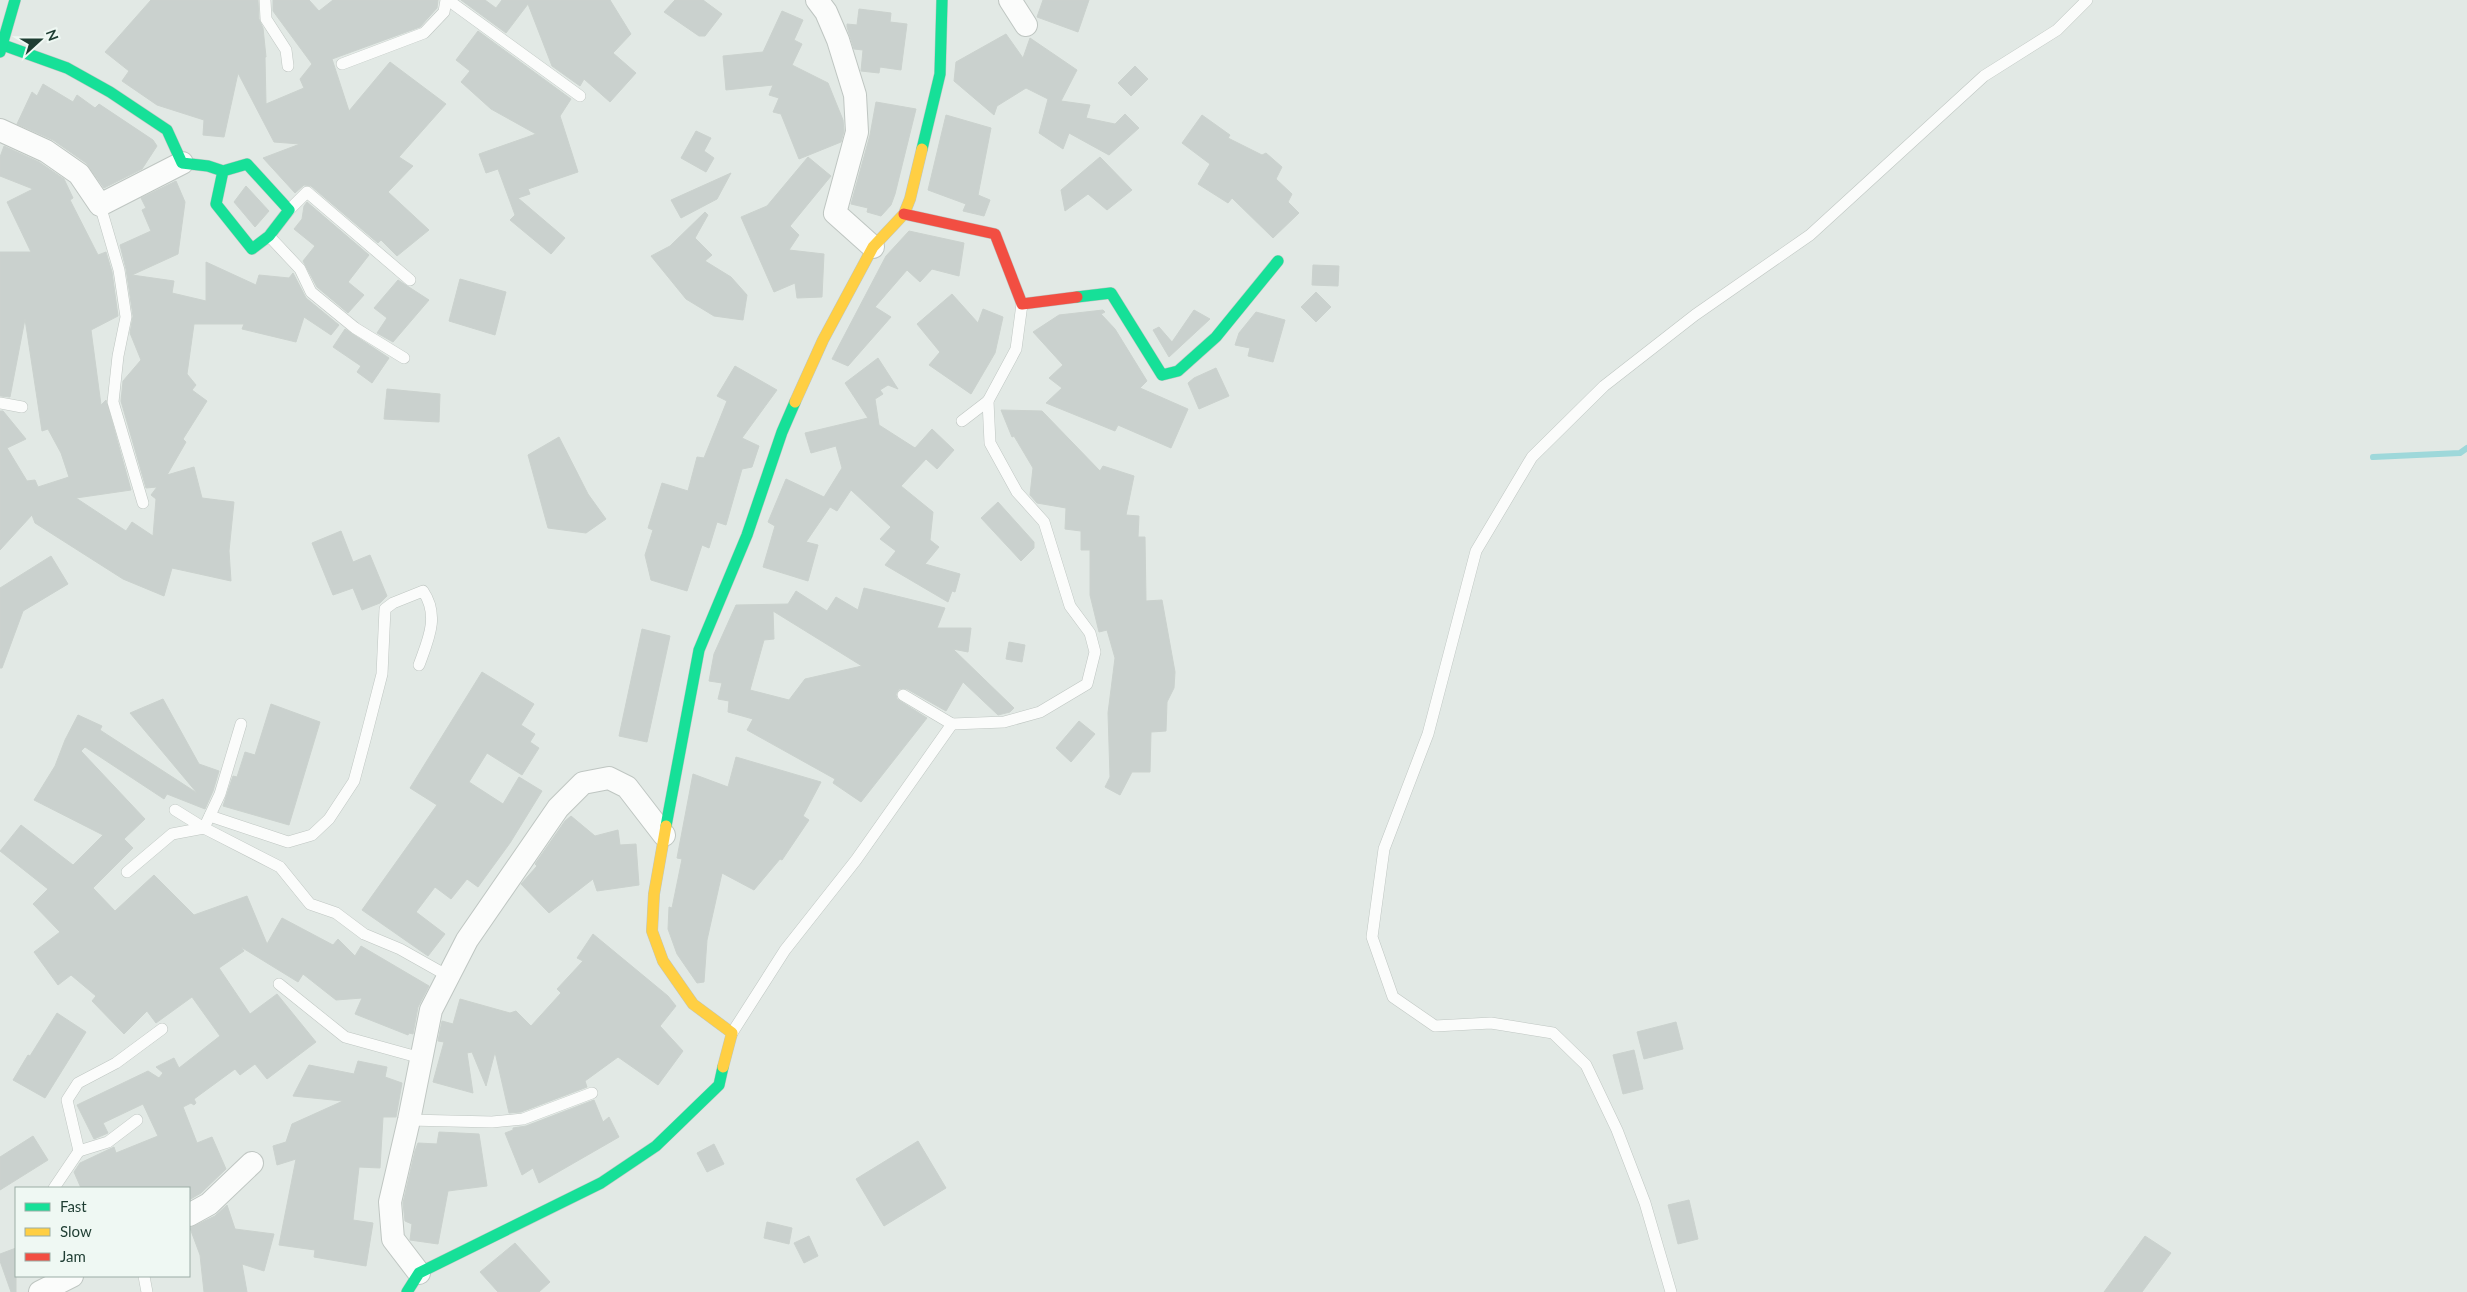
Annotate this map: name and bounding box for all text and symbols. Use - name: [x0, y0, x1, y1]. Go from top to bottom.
- north arrow: [15, 15, 65, 65]
- text: N: [43, 27, 62, 43]
- legend: [15, 1187, 190, 1277]
- text: Fast: [60, 1197, 87, 1215]
- text: Slow: [60, 1222, 92, 1240]
- text: Jam: [60, 1247, 86, 1265]

